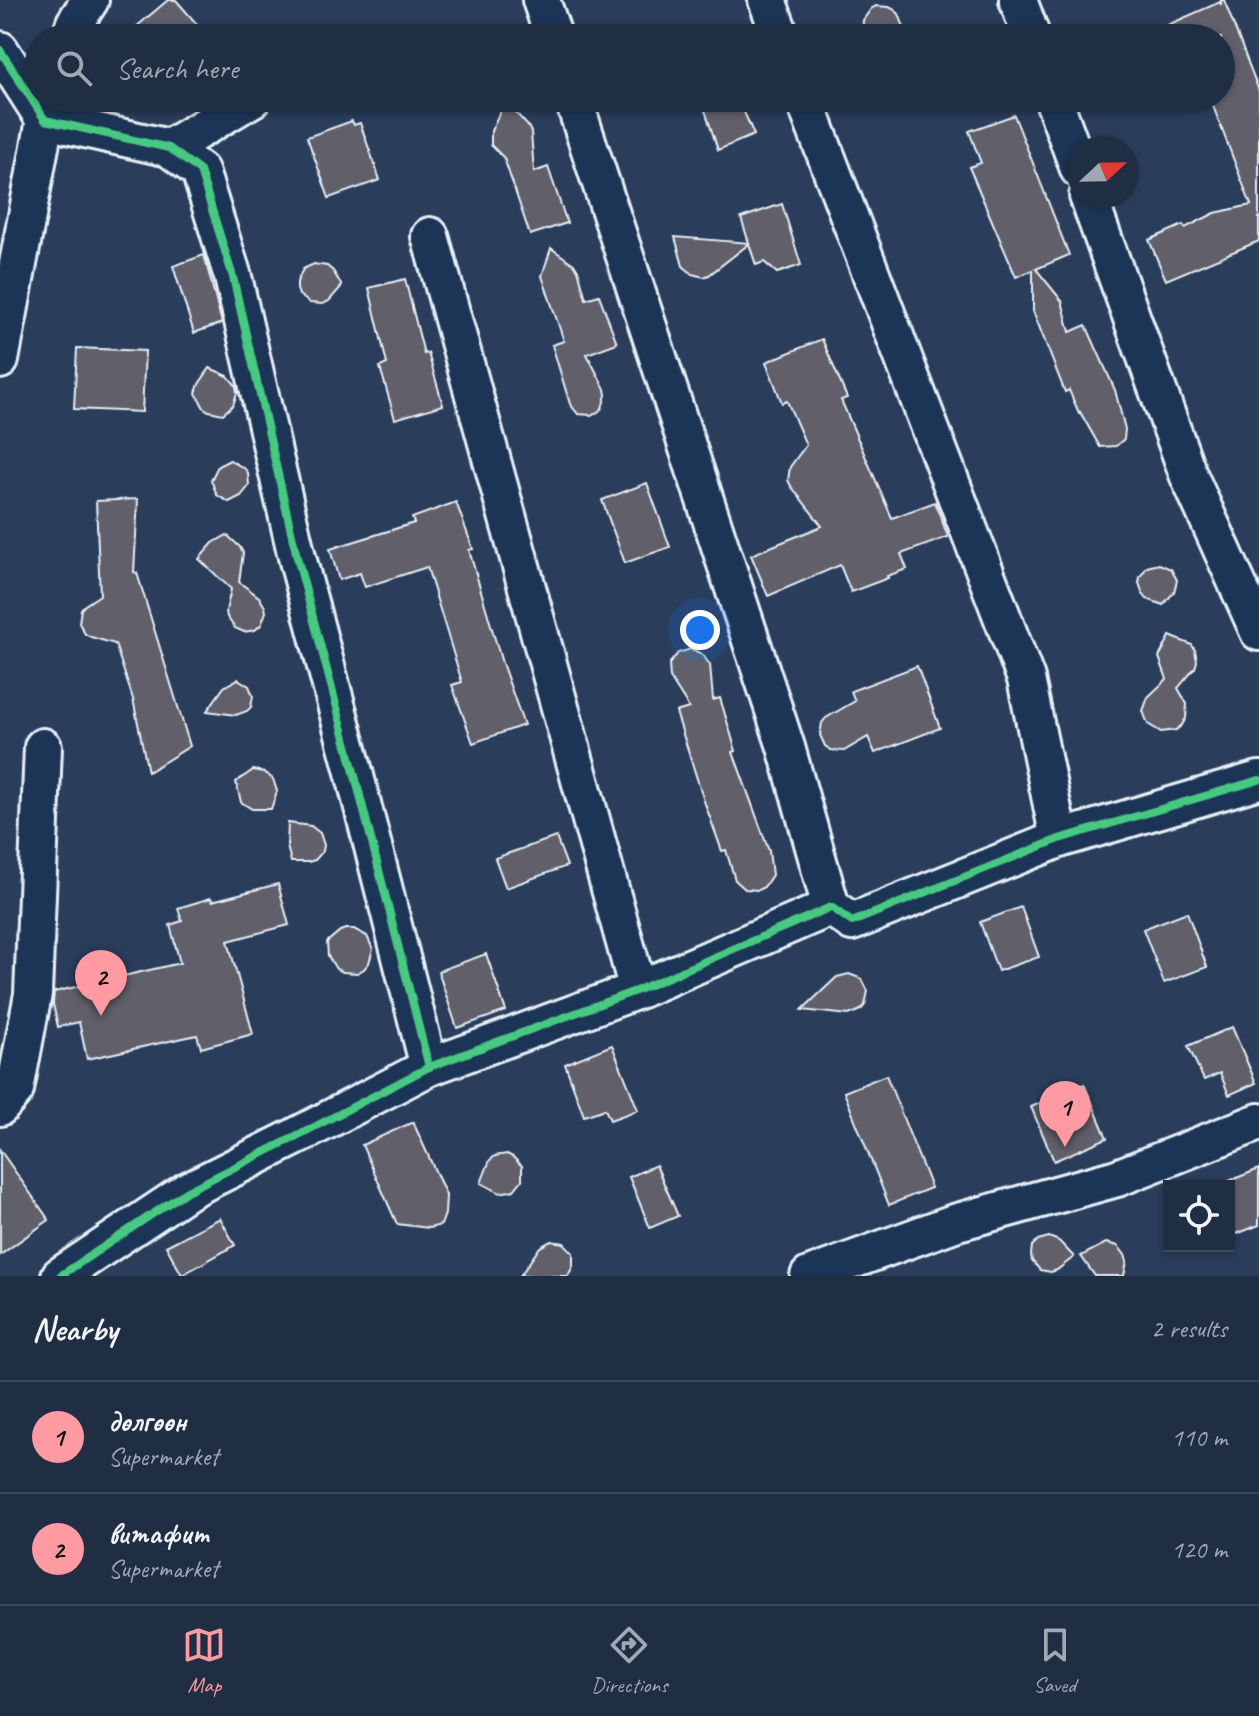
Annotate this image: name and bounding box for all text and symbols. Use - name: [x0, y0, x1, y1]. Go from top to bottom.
- search box: [24, 24, 1235, 112]
- icon: search: [52, 46, 96, 90]
- text: Search here: [116, 49, 238, 87]
- north arrow: [1067, 136, 1139, 208]
- your location: [680, 610, 720, 650]
- pin: 2: [75, 950, 127, 1016]
- pin: 1: [1039, 1081, 1091, 1147]
- map controls: [1163, 1180, 1235, 1252]
- button: locate: [1163, 1180, 1235, 1252]
- text: Nearby: [32, 1307, 118, 1350]
- text: 2 results: [1151, 1312, 1227, 1345]
- text: дөлгөөн: [108, 1402, 187, 1440]
- text: 1: [52, 1421, 64, 1454]
- text: 110 m: [1171, 1421, 1227, 1454]
- text: Supermarket: [108, 1440, 219, 1473]
- text: витафит: [108, 1514, 208, 1552]
- text: 2: [52, 1533, 64, 1566]
- text: 120 m: [1171, 1533, 1227, 1566]
- text: Supermarket: [108, 1552, 219, 1585]
- tab: Map: [182, 1623, 226, 1699]
- tab: Directions: [591, 1623, 668, 1699]
- tab: Saved: [1033, 1623, 1077, 1699]

